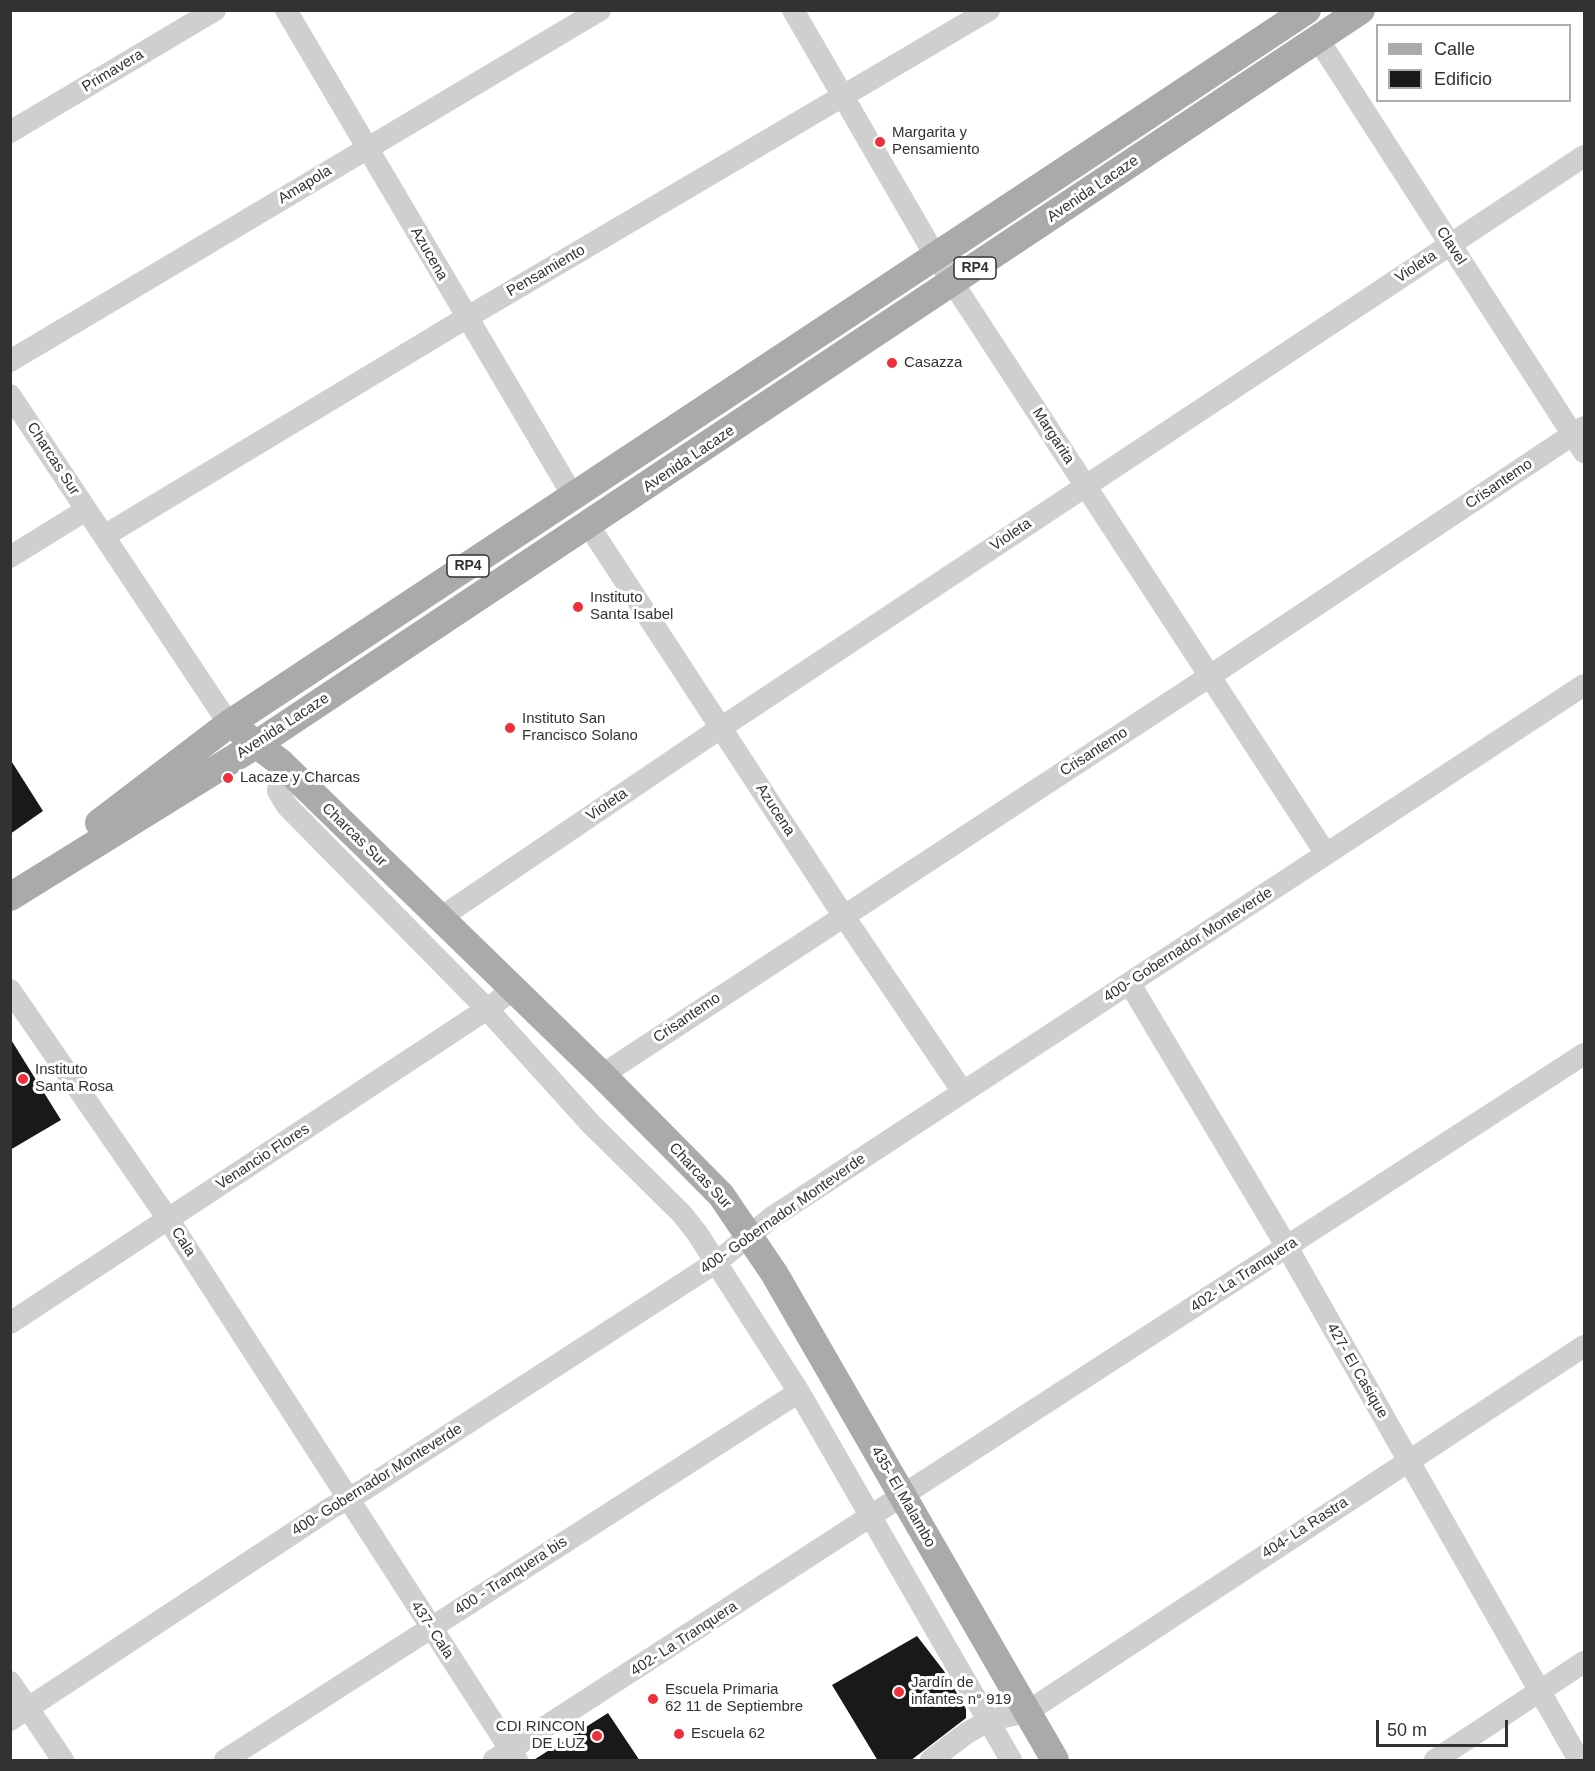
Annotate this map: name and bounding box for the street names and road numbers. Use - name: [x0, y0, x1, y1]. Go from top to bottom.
- street label: Primavera: [79, 46, 147, 96]
- street label: Avenida Lacaze: [1044, 152, 1142, 226]
- street label: Amapola: [275, 162, 335, 208]
- street label: Azucena: [407, 224, 451, 284]
- street label: Clavel: [1432, 224, 1470, 268]
- street label: Pensamiento: [504, 241, 588, 301]
- street label: Violeta: [1392, 247, 1440, 287]
- road number: RP4: [954, 257, 996, 279]
- street label: Margarita: [1028, 405, 1078, 467]
- street label: Charcas Sur: [23, 419, 83, 499]
- street label: Avenida Lacaze: [640, 422, 738, 496]
- street label: Crisantemo: [1462, 455, 1536, 513]
- street label: Violeta: [987, 515, 1035, 555]
- road number: RP4: [447, 555, 489, 577]
- street label: Avenida Lacaze: [233, 689, 333, 763]
- street label: Crisantemo: [1057, 724, 1131, 780]
- street label: Azucena: [752, 781, 798, 839]
- street label: Violeta: [583, 785, 631, 825]
- street label: Charcas Sur: [318, 800, 390, 870]
- street label: 400- Gobernador Monteverde: [1100, 884, 1276, 1006]
- street label: Crisantemo: [650, 989, 724, 1047]
- street label: Venancio Flores: [213, 1120, 313, 1194]
- street label: Charcas Sur: [665, 1139, 735, 1213]
- street label: 400- Gobernador Monteverde: [697, 1150, 869, 1278]
- street label: Cala: [167, 1224, 199, 1260]
- street label: 402- La Tranquera: [1187, 1234, 1301, 1316]
- street label: 427- El Casique: [1323, 1320, 1391, 1422]
- street label: 400- Gobernador Monteverde: [288, 1420, 466, 1540]
- street label: 435- El Malambo: [867, 1443, 939, 1551]
- street label: 404- La Rastra: [1258, 1493, 1352, 1563]
- street label: 400 - Tranquera bis: [451, 1533, 571, 1619]
- street label: 437- Cala: [407, 1598, 457, 1662]
- street label: 402- La Tranquera: [627, 1598, 741, 1680]

